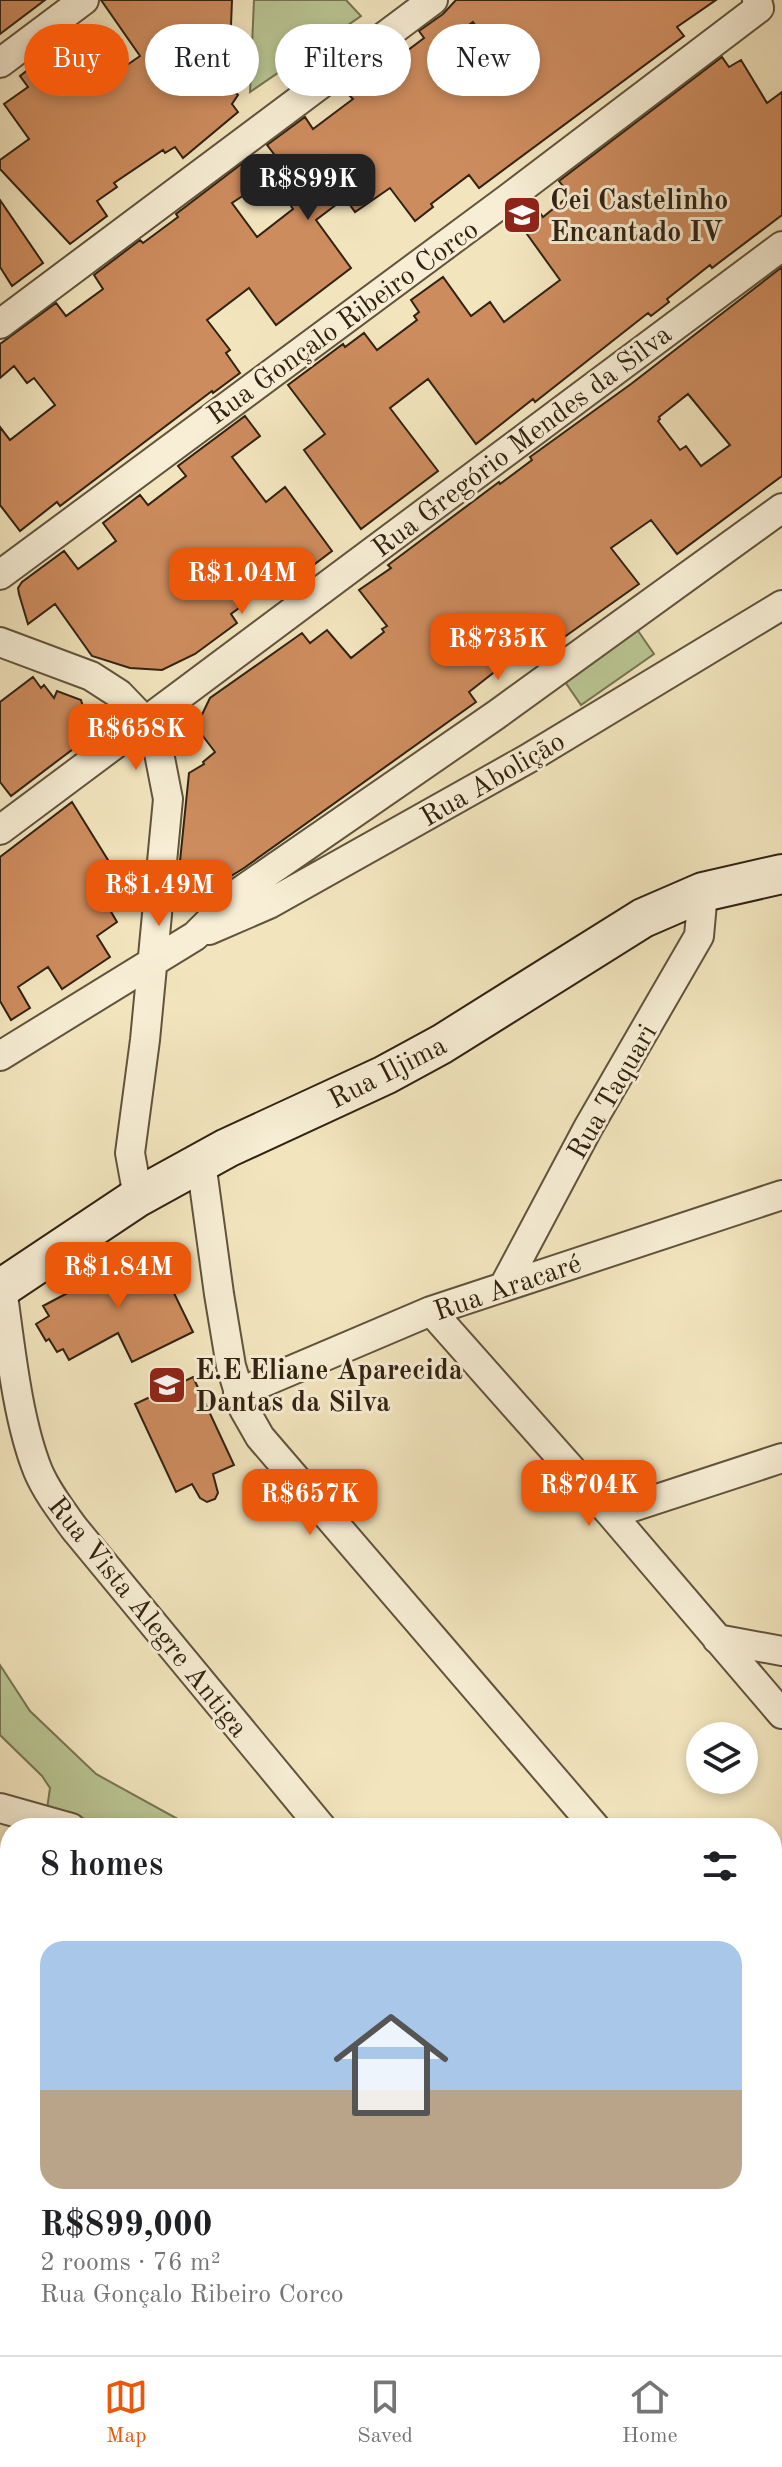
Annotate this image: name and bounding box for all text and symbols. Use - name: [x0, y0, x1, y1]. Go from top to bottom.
- chip: Buy: [24, 24, 129, 96]
- chip: Rent: [145, 24, 259, 96]
- chip: Filters: [275, 24, 411, 96]
- chip: New: [427, 24, 540, 96]
- pin: R$899K: [243, 154, 373, 222]
- text: R$899K: [258, 167, 358, 193]
- place label: Cei Castelinho Encantado IV: [550, 188, 728, 248]
- school or university icon: Cei Castelinho Encantado IV: [501, 194, 543, 236]
- street label: Rua Gonçalo Ribeiro Corco: [203, 216, 484, 431]
- street label: Rua Gregório Mendes da Silva: [368, 321, 678, 564]
- pin: R$1.04M: [168, 548, 316, 616]
- text: R$1.04M: [187, 561, 297, 587]
- pin: R$735K: [433, 614, 563, 682]
- text: R$735K: [448, 627, 548, 653]
- pin: R$658K: [71, 704, 201, 772]
- text: R$658K: [86, 717, 186, 743]
- street label: Rua Abolição: [417, 728, 570, 833]
- pin: R$1.49M: [85, 860, 233, 928]
- text: R$1.49M: [104, 873, 214, 899]
- street label: Rua Taquari: [564, 1020, 663, 1165]
- street label: Rua Iljima: [325, 1032, 452, 1115]
- pin: R$1.84M: [44, 1242, 192, 1310]
- street label: Rua Aracaré: [431, 1251, 585, 1327]
- text: R$1.84M: [63, 1255, 173, 1281]
- place label: E.E Eliane Aparecida Dantas da Silva: [195, 1358, 463, 1418]
- school or university icon: E.E Eliane Aparecida Dantas da Silva: [146, 1364, 188, 1406]
- pin: R$704K: [524, 1460, 654, 1528]
- pin: R$657K: [245, 1469, 375, 1537]
- text: R$704K: [539, 1473, 639, 1499]
- text: R$657K: [260, 1482, 360, 1508]
- street label: Rua Vista Alegre Antiga: [41, 1492, 252, 1743]
- map controls: [686, 1722, 758, 1794]
- button: layers: [686, 1722, 758, 1794]
- icon: filters: [698, 1844, 742, 1888]
- text: 8 homes: [40, 1849, 163, 1883]
- icon: home: [319, 1993, 463, 2137]
- text: R$899,000: [40, 2209, 212, 2243]
- text: 2 rooms · 76 m²: [40, 2250, 221, 2276]
- text: Rua Gonçalo Ribeiro Corco: [40, 2282, 344, 2308]
- tab: Map: [104, 2375, 148, 2450]
- tab: Saved: [357, 2375, 413, 2450]
- tab: Home: [622, 2375, 678, 2450]

